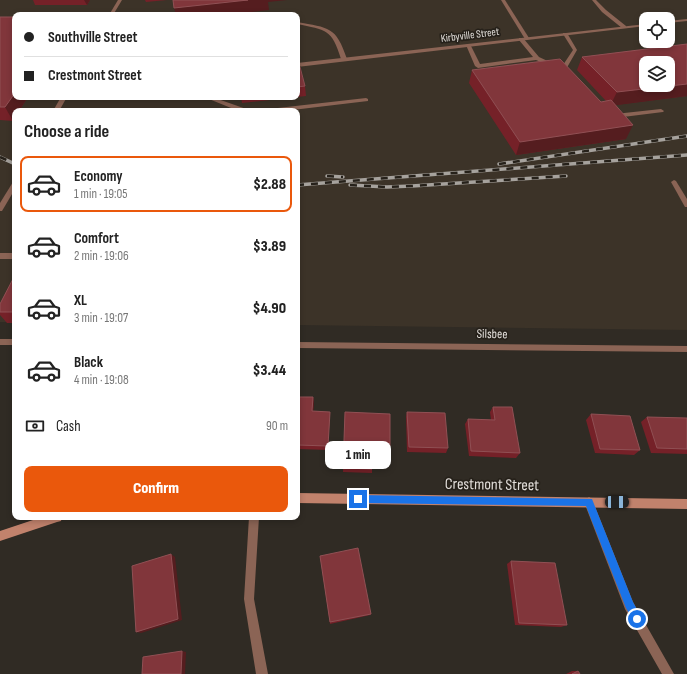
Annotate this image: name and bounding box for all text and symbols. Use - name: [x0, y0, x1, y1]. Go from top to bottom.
- map controls: [639, 12, 675, 92]
- button: locate: [639, 12, 675, 48]
- street label: Kirbyville Street: [440, 25, 501, 45]
- text: Southville Street: [48, 28, 138, 47]
- button: layers: [639, 56, 675, 92]
- text: Crestmont Street: [48, 66, 142, 85]
- text: Choose a ride: [24, 121, 109, 142]
- icon: car: [26, 166, 62, 202]
- text: Economy: [74, 167, 123, 186]
- text: $2.88: [253, 175, 286, 194]
- text: 1 min · 19:05: [74, 186, 127, 202]
- icon: car: [26, 228, 62, 264]
- text: Comfort: [74, 229, 119, 248]
- text: $3.89: [253, 237, 286, 256]
- text: 2 min · 19:06: [74, 248, 129, 264]
- icon: car: [26, 290, 62, 326]
- text: XL: [74, 291, 87, 310]
- text: $4.90: [253, 299, 286, 318]
- text: 3 min · 19:07: [74, 310, 128, 326]
- street label: Silsbee: [476, 326, 508, 342]
- icon: car: [26, 352, 62, 388]
- text: Black: [74, 353, 103, 372]
- text: $3.44: [253, 361, 286, 380]
- text: 4 min · 19:08: [74, 372, 129, 388]
- icon: cash: [24, 415, 46, 437]
- text: Cash: [56, 417, 81, 436]
- text: 90 m: [266, 418, 288, 434]
- callout: 1 min: [325, 441, 391, 469]
- text: 1 min: [346, 447, 370, 463]
- button: Confirm: [24, 466, 288, 512]
- street label: Crestmont Street: [445, 475, 539, 495]
- route end: [349, 490, 367, 508]
- car: [605, 496, 629, 508]
- route start: [628, 610, 646, 628]

